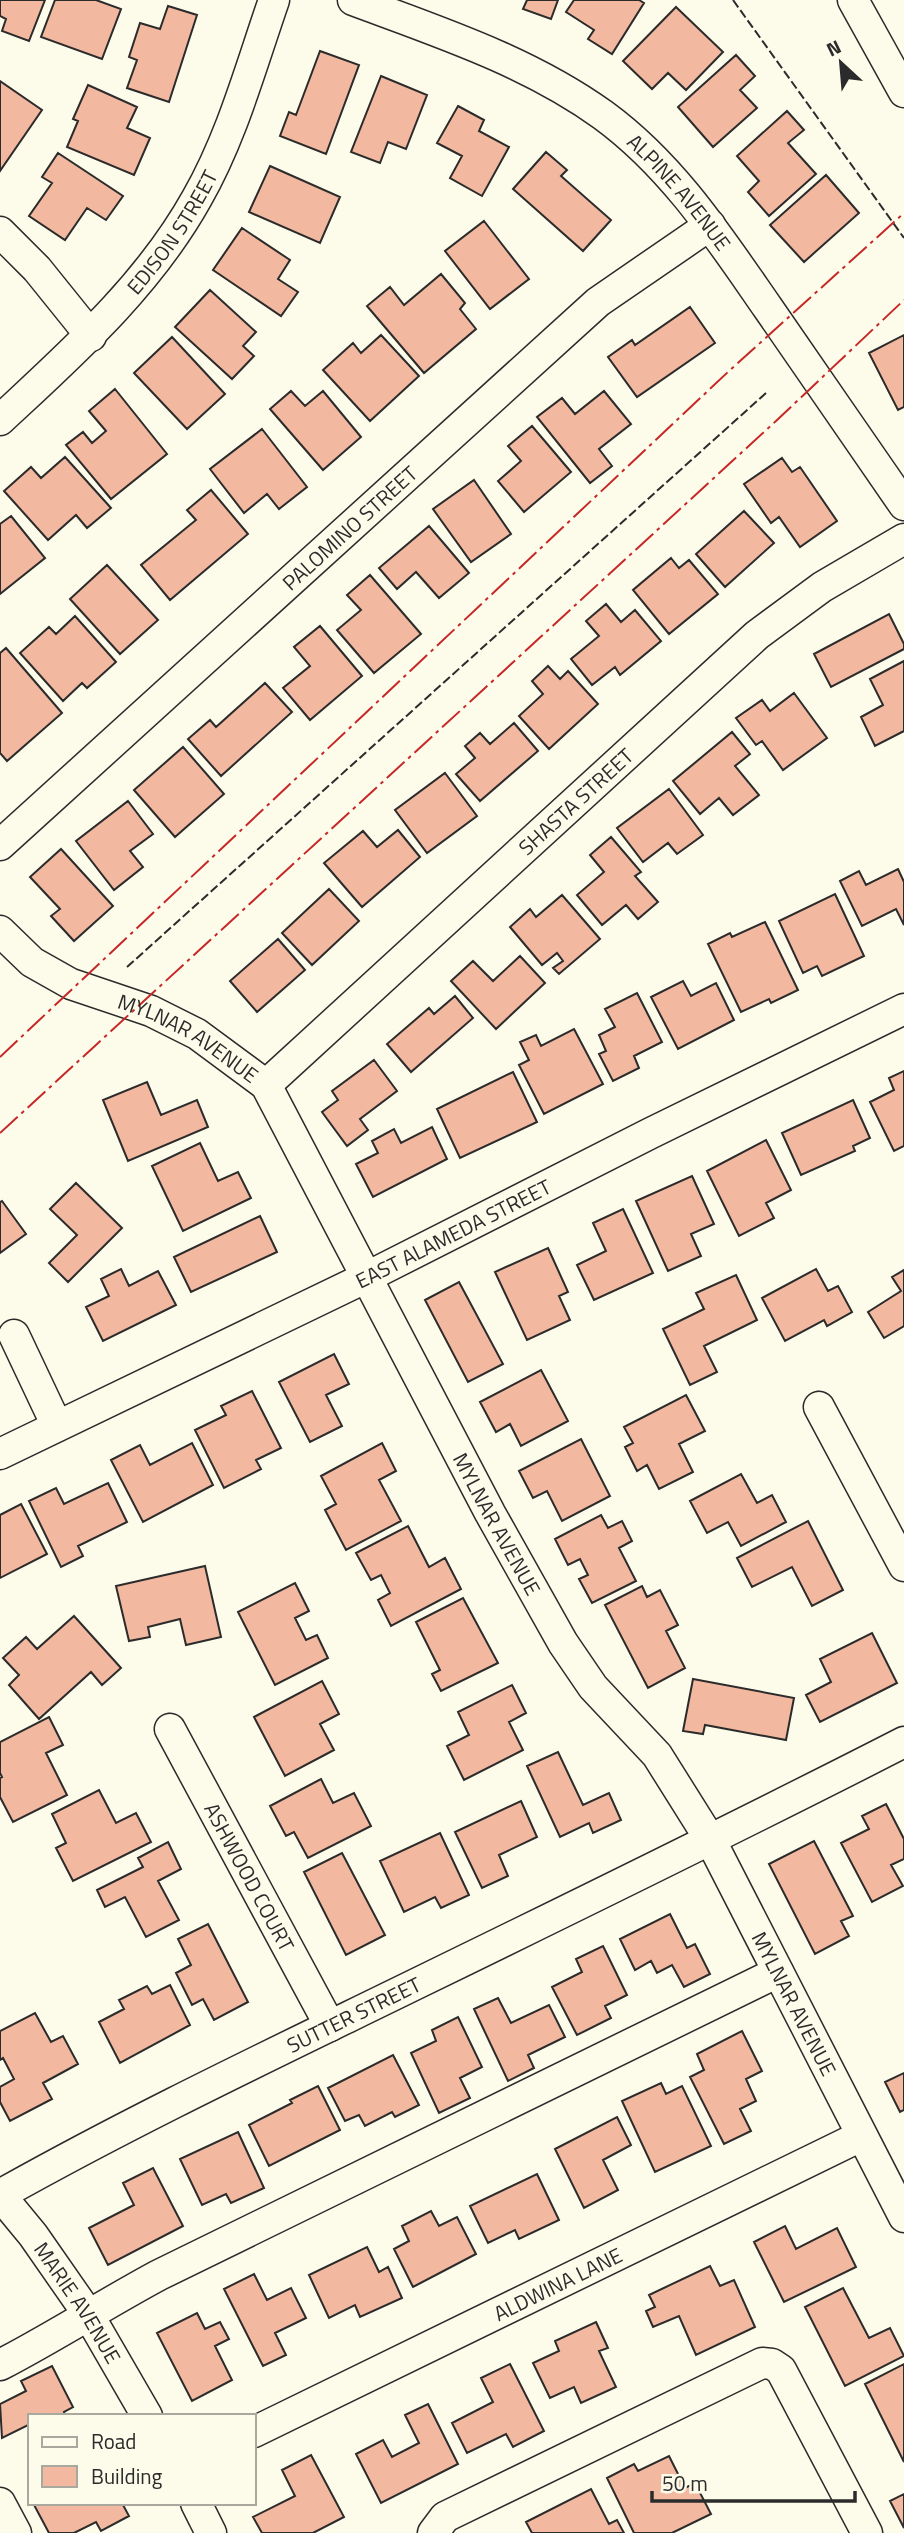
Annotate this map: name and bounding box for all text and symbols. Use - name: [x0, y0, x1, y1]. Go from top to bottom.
- north arrow: [806, 28, 876, 98]
- text: N: [821, 31, 846, 63]
- street label: ALPINE AVENUE: [620, 126, 739, 257]
- street label: EDISON STREET: [119, 164, 225, 301]
- street label: PALOMINO STREET: [275, 458, 424, 598]
- street label: SHASTA STREET: [511, 740, 640, 862]
- street label: MYLNAR AVENUE: [114, 985, 265, 1090]
- street label: EAST ALAMEDA STREET: [350, 1170, 556, 1296]
- street label: MYLNAR AVENUE: [445, 1447, 549, 1601]
- street label: ASHWOOD COURT: [196, 1797, 303, 1957]
- street label: MYLNAR AVENUE: [744, 1926, 845, 2081]
- street label: SUTTER STREET: [281, 1968, 426, 2061]
- street label: MARIE AVENUE: [26, 2235, 129, 2369]
- street label: ALDWINA LANE: [488, 2239, 628, 2329]
- legend: [28, 2414, 256, 2505]
- text: Road: [91, 2425, 136, 2457]
- text: Building: [91, 2460, 163, 2492]
- scale bar: [652, 2460, 855, 2504]
- text: 50 m: [662, 2467, 708, 2499]

